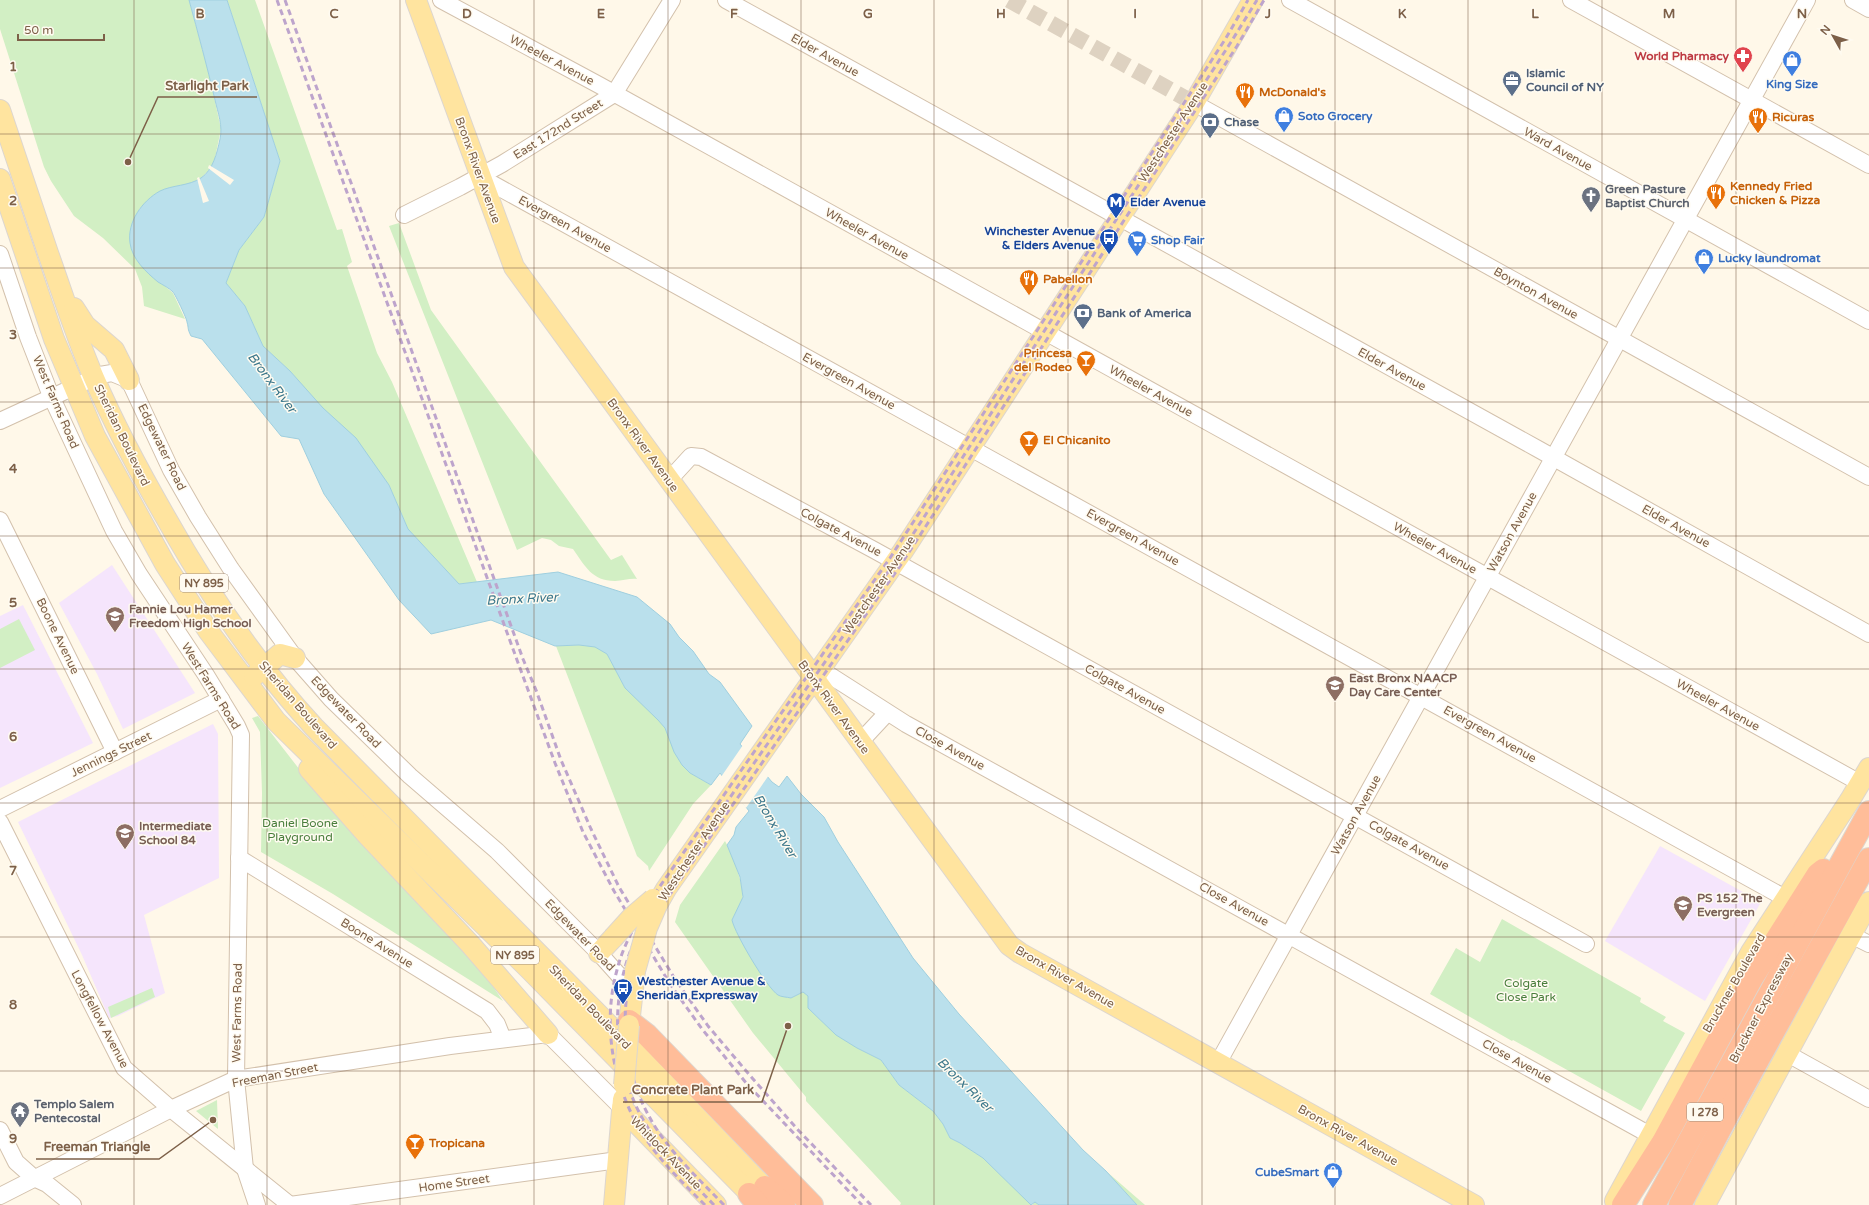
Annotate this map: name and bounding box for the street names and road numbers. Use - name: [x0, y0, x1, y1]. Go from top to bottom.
- street label: Elder Avenue: [789, 31, 862, 80]
- street label: Wheeler Avenue: [507, 32, 597, 88]
- street label: Westchester Avenue: [1135, 79, 1211, 185]
- street label: East 172nd Street: [511, 96, 606, 162]
- street label: Bronx River Avenue: [452, 115, 504, 225]
- street label: Ward Avenue: [1521, 124, 1595, 174]
- street label: Evergreen Avenue: [516, 193, 614, 255]
- street label: Wheeler Avenue: [823, 205, 911, 263]
- street label: Boynton Avenue: [1491, 264, 1581, 322]
- street label: Elder Avenue: [1356, 345, 1429, 394]
- street label: Evergreen Avenue: [800, 350, 898, 412]
- street label: West Farms Road: [30, 353, 82, 451]
- street label: Wheeler Avenue: [1107, 362, 1195, 420]
- street label: Sheridan Boulevard: [91, 382, 153, 488]
- street label: Bronx River Avenue: [604, 396, 682, 495]
- street label: Edgewater Road: [135, 401, 189, 493]
- street label: Watson Avenue: [1484, 489, 1540, 574]
- street label: Elder Avenue: [1640, 502, 1713, 551]
- street label: Colgate Avenue: [798, 505, 884, 559]
- street label: Evergreen Avenue: [1084, 506, 1182, 568]
- street label: Wheeler Avenue: [1391, 519, 1479, 577]
- street label: Westchester Avenue: [840, 533, 918, 637]
- road number: NY 895: [180, 574, 228, 592]
- street label: Boone Avenue: [34, 596, 83, 677]
- street label: West Farms Road: [179, 640, 243, 732]
- street label: Sheridan Boulevard: [256, 658, 340, 752]
- street label: Bronx River Avenue: [795, 658, 873, 757]
- street label: Colgate Avenue: [1082, 661, 1168, 717]
- street label: Edgewater Road: [308, 673, 384, 751]
- street label: Wheeler Avenue: [1674, 676, 1762, 734]
- street label: Evergreen Avenue: [1441, 703, 1539, 765]
- street label: Close Avenue: [913, 723, 987, 773]
- street label: Jennings Street: [68, 728, 154, 780]
- street label: Watson Avenue: [1328, 772, 1384, 857]
- street label: Westchester Avenue: [656, 799, 733, 903]
- street label: Colgate Avenue: [1366, 817, 1452, 873]
- street label: Close Avenue: [1197, 879, 1271, 929]
- street label: Edgewater Road: [542, 896, 618, 974]
- street label: Boone Avenue: [338, 915, 416, 971]
- street label: Bruckner Boulevard: [1700, 931, 1768, 1035]
- street label: Bronx River Avenue: [1013, 943, 1117, 1011]
- road number: NY 895: [491, 946, 539, 964]
- street label: Bruckner Expressway: [1726, 950, 1796, 1065]
- street label: Sheridan Boulevard: [546, 962, 634, 1052]
- street label: West Farms Road: [229, 963, 245, 1063]
- street label: Longfellow Avenue: [68, 968, 132, 1071]
- street label: Close Avenue: [1480, 1036, 1554, 1086]
- street label: Freeman Street: [231, 1060, 320, 1090]
- street label: Bronx River Avenue: [1296, 1102, 1401, 1168]
- road number: I 278: [1687, 1103, 1723, 1121]
- street label: Whitlock Avenue: [628, 1113, 705, 1193]
- street label: Home Street: [418, 1171, 491, 1195]

